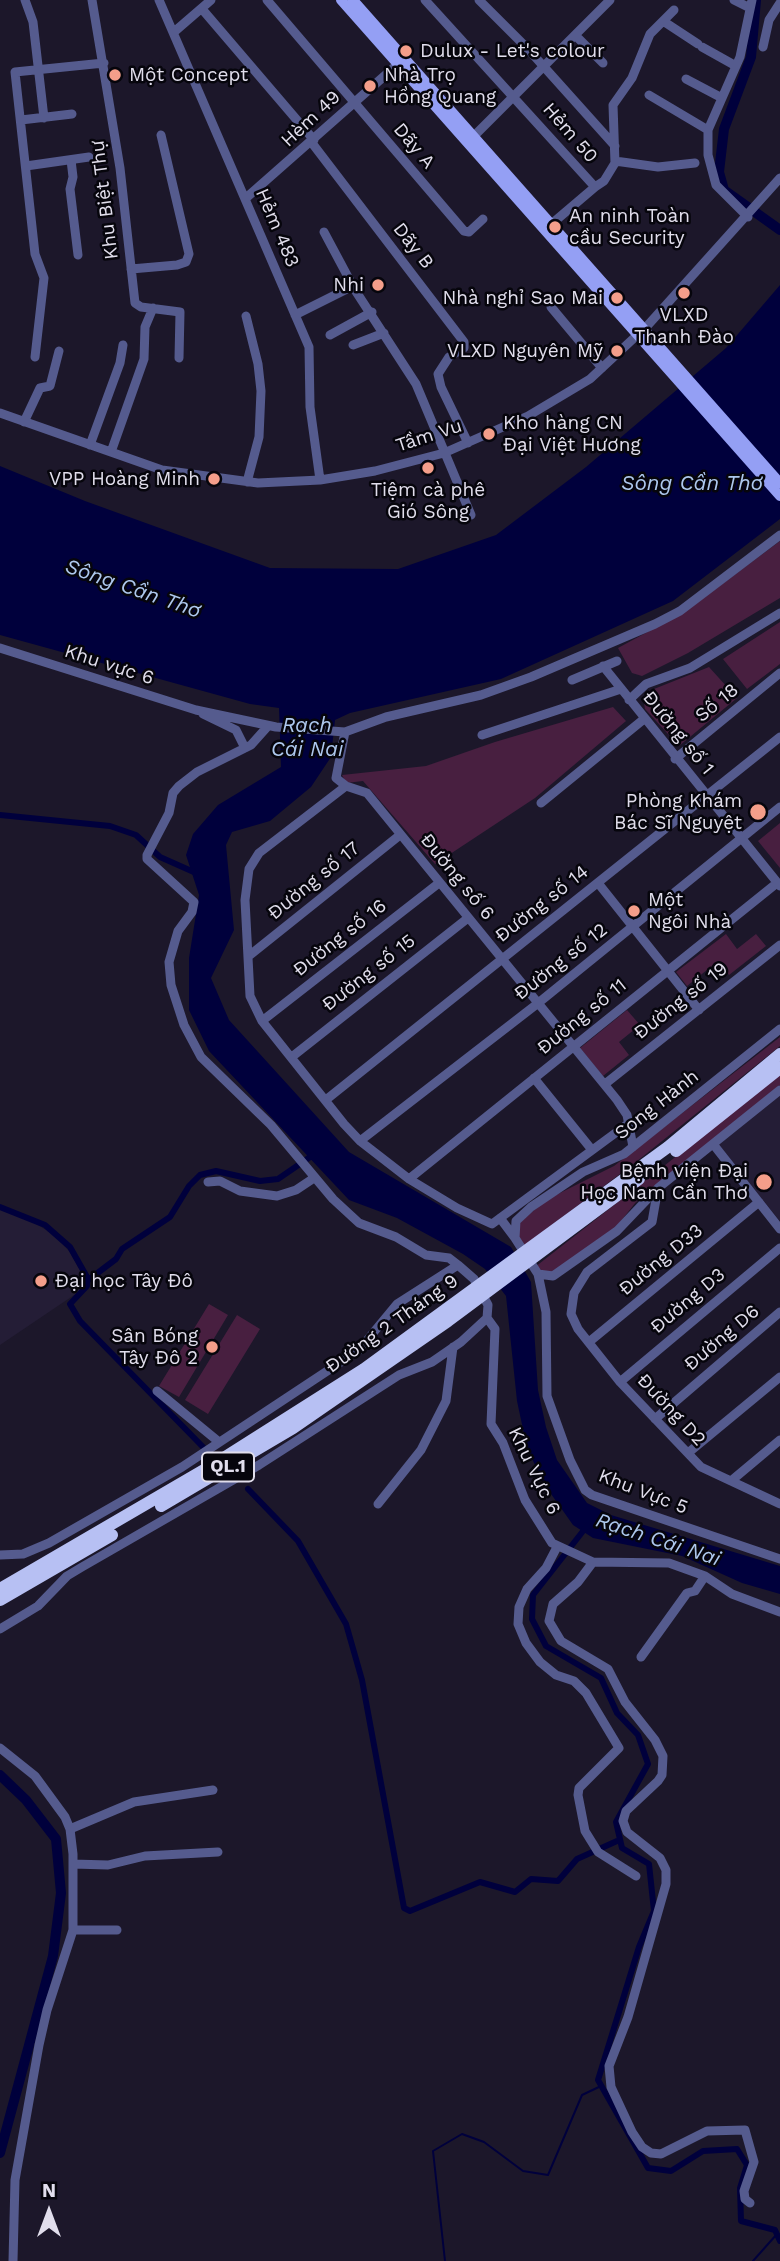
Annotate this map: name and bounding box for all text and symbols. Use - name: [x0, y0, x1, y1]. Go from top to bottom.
- place label: Dulux - Let's colour: [420, 40, 605, 62]
- marker: Dulux - Let's colour: [398, 43, 414, 59]
- place label: Một Concept: [129, 64, 248, 86]
- place label: Nhà Trọ Hồng Quang: [384, 64, 496, 108]
- marker: Một Concept: [107, 67, 123, 83]
- marker: Nhà Trọ Hồng Quang: [362, 78, 378, 94]
- street label: Hèm 49: [277, 86, 345, 152]
- street label: Hẻm 50: [538, 98, 602, 168]
- street label: Dãy A: [388, 118, 440, 174]
- street label: Khu Biệt Thự: [86, 139, 124, 261]
- street label: Hẻm 483: [250, 185, 304, 271]
- place label: An ninh Toàn cầu Security: [569, 205, 690, 249]
- street label: Dãy B: [388, 218, 438, 274]
- marker: An ninh Toàn cầu Security: [547, 219, 563, 235]
- place label: Nhi: [333, 274, 364, 296]
- marker: Nhi: [370, 277, 386, 293]
- marker: VLXD Thanh Đào: [676, 285, 692, 301]
- place label: Nhà nghỉ Sao Mai: [442, 287, 603, 309]
- marker: Nhà nghỉ Sao Mai: [609, 290, 625, 306]
- place label: VLXD Thanh Đào: [634, 304, 734, 348]
- place label: VLXD Nguyên Mỹ: [447, 340, 603, 362]
- marker: VLXD Nguyên Mỹ: [609, 343, 625, 359]
- place label: Kho hàng CN Đại Việt Hương: [503, 412, 641, 456]
- street label: Tầm Vu: [393, 415, 465, 457]
- marker: Kho hàng CN Đại Việt Hương: [481, 426, 497, 442]
- marker: Tiệm cà phê Gió Sông: [420, 460, 436, 476]
- place label: VPP Hoàng Minh: [49, 468, 200, 490]
- marker: VPP Hoàng Minh: [206, 471, 222, 487]
- water label: Sông Cần Thơ: [621, 471, 763, 497]
- place label: Tiệm cà phê Gió Sông: [371, 479, 485, 523]
- water label: Sông Cần Thơ: [62, 554, 204, 624]
- street label: Khu vực 6: [61, 640, 157, 690]
- street label: Số 18: [691, 679, 743, 727]
- street label: Đường số 1: [637, 687, 719, 779]
- water label: Rạch Cái Nai: [271, 713, 343, 763]
- place label: Phòng Khám Bác Sĩ Nguyệt: [614, 790, 742, 834]
- marker: Phòng Khám Bác Sĩ Nguyệt: [748, 802, 768, 822]
- street label: Đường số 6: [415, 829, 499, 925]
- street label: Đường số 17: [264, 837, 364, 925]
- street label: Đường số 14: [491, 860, 593, 948]
- place label: Một Ngôi Nhà: [648, 889, 731, 933]
- street label: Đường số 16: [289, 894, 391, 982]
- marker: Một Ngôi Nhà: [626, 903, 642, 919]
- street label: Đường số 12: [510, 919, 612, 1005]
- street label: Đường số 15: [318, 930, 420, 1016]
- street label: Đường số 19: [630, 957, 732, 1045]
- street label: Đường số 11: [533, 974, 631, 1060]
- street label: Song Hành: [611, 1065, 703, 1145]
- place label: Bệnh viện Đại Học Nam Cần Thơ: [580, 1160, 748, 1204]
- marker: Bệnh viện Đại Học Nam Cần Thơ: [754, 1172, 774, 1192]
- street label: Đường D33: [614, 1219, 708, 1301]
- street label: Đường D3: [646, 1263, 730, 1339]
- place label: Đại học Tây Đô: [55, 1270, 193, 1292]
- street label: Đường 2 Tháng 9: [321, 1270, 463, 1378]
- marker: Đại học Tây Đô: [33, 1273, 49, 1289]
- street label: Đường D6: [680, 1300, 764, 1376]
- place label: Sân Bóng Tây Đô 2: [111, 1325, 198, 1369]
- marker: Sân Bóng Tây Đô 2: [204, 1339, 220, 1355]
- street label: Đường D2: [632, 1369, 710, 1451]
- street label: Khu Vực 6: [503, 1424, 565, 1518]
- road number: QL.1: [202, 1452, 254, 1482]
- street label: Khu Vực 5: [595, 1465, 691, 1519]
- water label: Rạch Cái Nai: [592, 1508, 724, 1572]
- north arrow: [14, 2177, 84, 2247]
- text: N: [42, 2179, 56, 2202]

